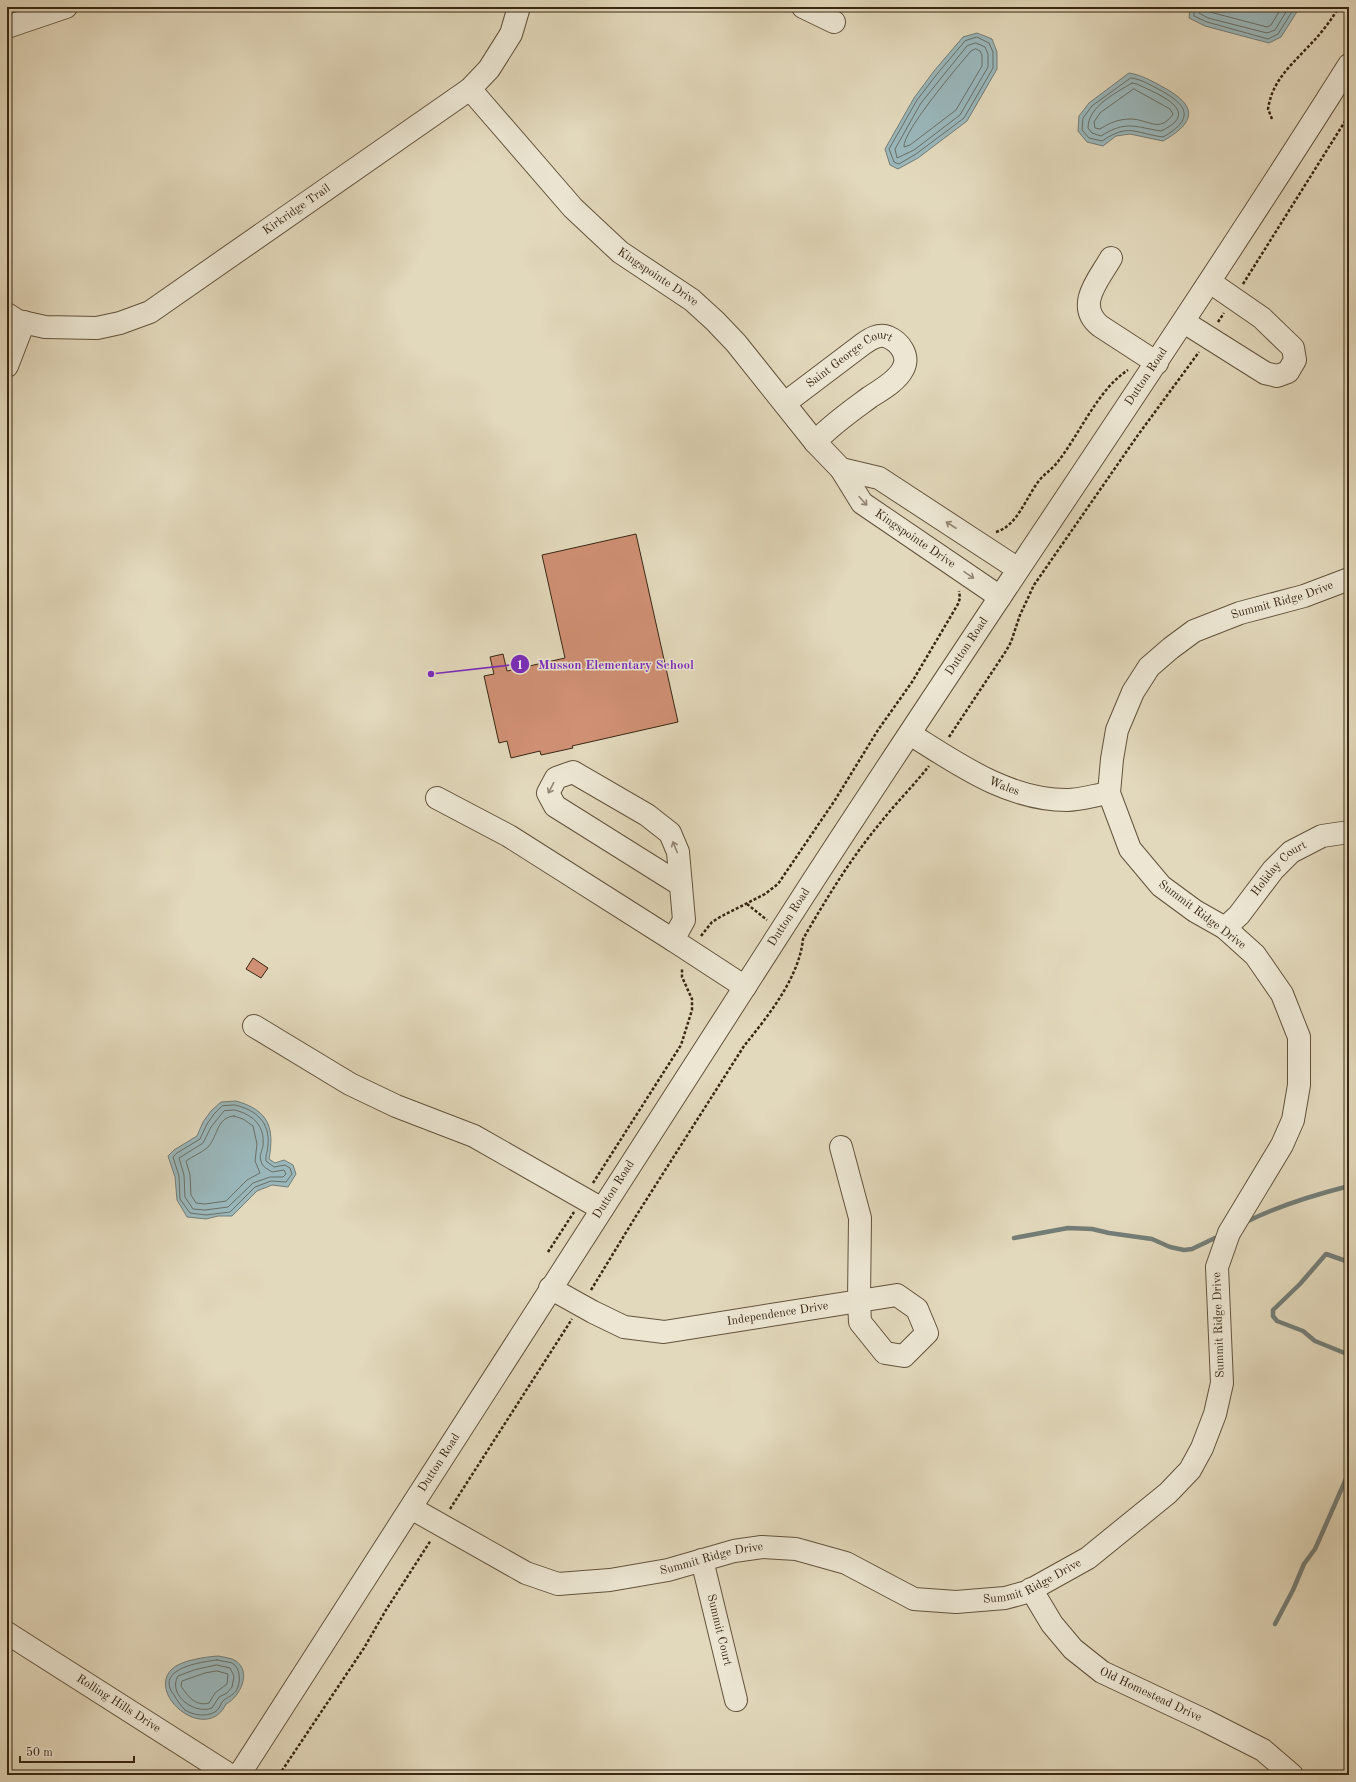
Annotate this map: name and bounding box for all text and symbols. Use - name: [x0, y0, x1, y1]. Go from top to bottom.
- street label: Kirkridge Trail: [261, 182, 333, 237]
- street label: Kingspointe Drive: [615, 246, 701, 309]
- street label: Saint George Court: [804, 329, 895, 390]
- street label: Dutton Road: [1123, 346, 1170, 408]
- one-way arrow: [858, 496, 867, 506]
- street label: Kingspointe Drive: [873, 508, 958, 571]
- one-way arrow: [946, 521, 957, 529]
- one-way arrow: [963, 571, 974, 579]
- street label: Summit Ridge Drive: [1229, 579, 1335, 622]
- street label: Dutton Road: [944, 615, 991, 678]
- callout: Musson Elementary School: [510, 652, 703, 677]
- text: Musson Elementary School: [538, 659, 694, 672]
- text: 1: [517, 660, 523, 672]
- street label: Wales: [987, 775, 1021, 798]
- one-way arrow: [547, 782, 554, 794]
- street label: Holiday Court: [1249, 839, 1309, 898]
- one-way arrow: [671, 841, 679, 853]
- street label: Summit Ridge Drive: [1156, 878, 1248, 952]
- street label: Dutton Road: [766, 886, 812, 949]
- street label: Dutton Road: [591, 1158, 637, 1221]
- street label: Summit Ridge Drive: [1211, 1271, 1227, 1378]
- street label: Independence Drive: [726, 1300, 830, 1328]
- street label: Dutton Road: [416, 1431, 462, 1494]
- street label: Summit Ridge Drive: [659, 1541, 764, 1577]
- street label: Summit Ridge Drive: [982, 1557, 1084, 1606]
- street label: Summit Court: [705, 1593, 733, 1667]
- street label: Old Homestead Drive: [1098, 1666, 1204, 1724]
- street label: Rolling Hills Drive: [74, 1673, 163, 1735]
- scale bar: [20, 1738, 134, 1764]
- text: 50 m: [26, 1746, 53, 1759]

